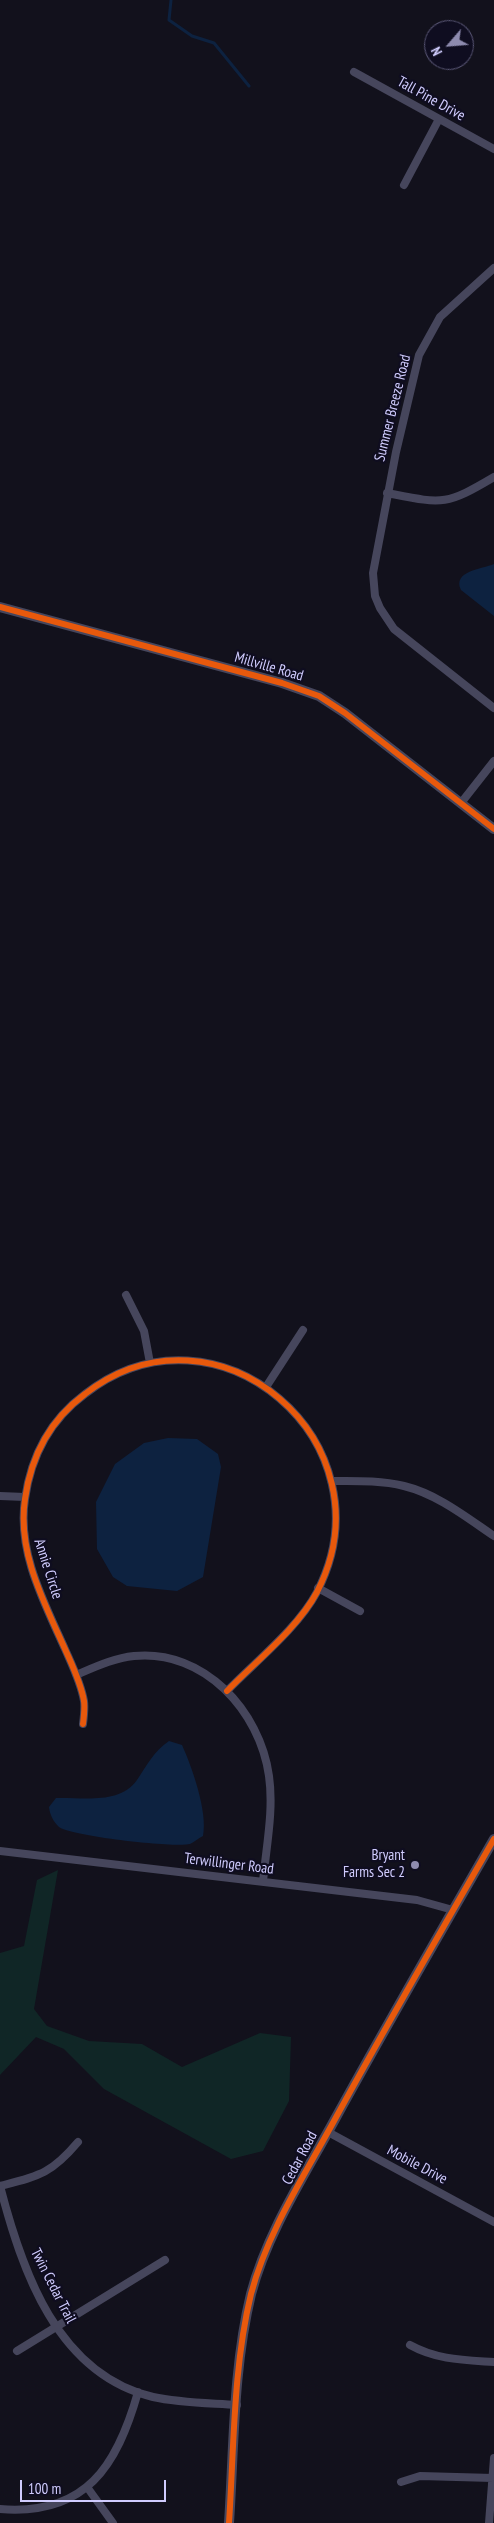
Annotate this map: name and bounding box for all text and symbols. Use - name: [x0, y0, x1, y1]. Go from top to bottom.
- north arrow: [424, 20, 474, 70]
- text: N: [427, 44, 446, 59]
- street label: Tall Pine Drive: [394, 73, 468, 125]
- street label: Summer Breeze Road: [371, 353, 415, 463]
- street label: Millville Road: [232, 649, 306, 685]
- street label: Annie Circle: [30, 1537, 66, 1601]
- place label: Bryant Farms Sec 2: [343, 1847, 405, 1882]
- street label: Terwillinger Road: [183, 1850, 275, 1878]
- marker: Bryant Farms Sec 2: [409, 1859, 421, 1871]
- street label: Cedar Road: [278, 2128, 322, 2188]
- street label: Mobile Drive: [384, 2142, 450, 2188]
- street label: Twin Cedar Trail: [26, 2245, 80, 2327]
- scale bar: [22, 2470, 169, 2502]
- text: 100 m: [28, 2479, 61, 2498]

